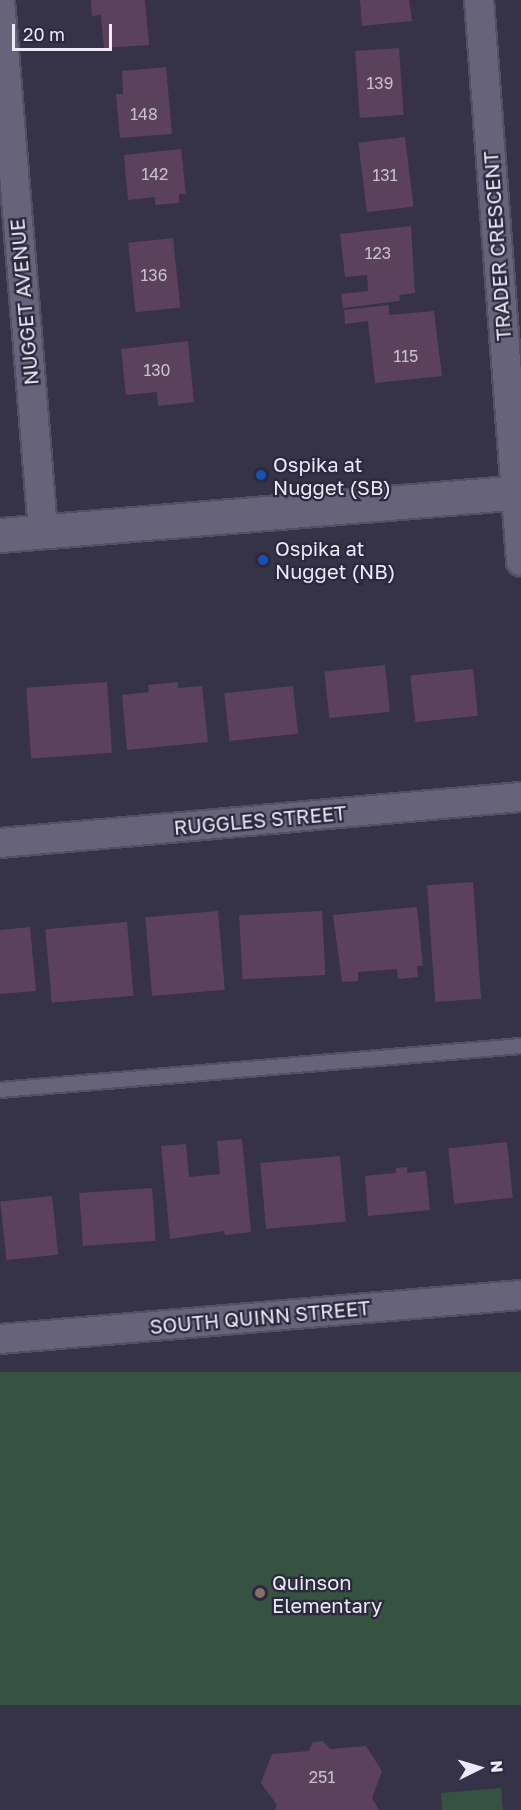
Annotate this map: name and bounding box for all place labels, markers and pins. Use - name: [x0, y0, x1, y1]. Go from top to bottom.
- place label: Ospika at Nugget (SB): [273, 452, 391, 499]
- marker: Ospika at Nugget (SB): [254, 468, 268, 482]
- place label: Ospika at Nugget (NB): [275, 536, 395, 583]
- marker: Ospika at Nugget (NB): [256, 553, 270, 567]
- place label: Quinson Elementary: [272, 1570, 382, 1617]
- marker: Quinson Elementary: [253, 1586, 267, 1600]

